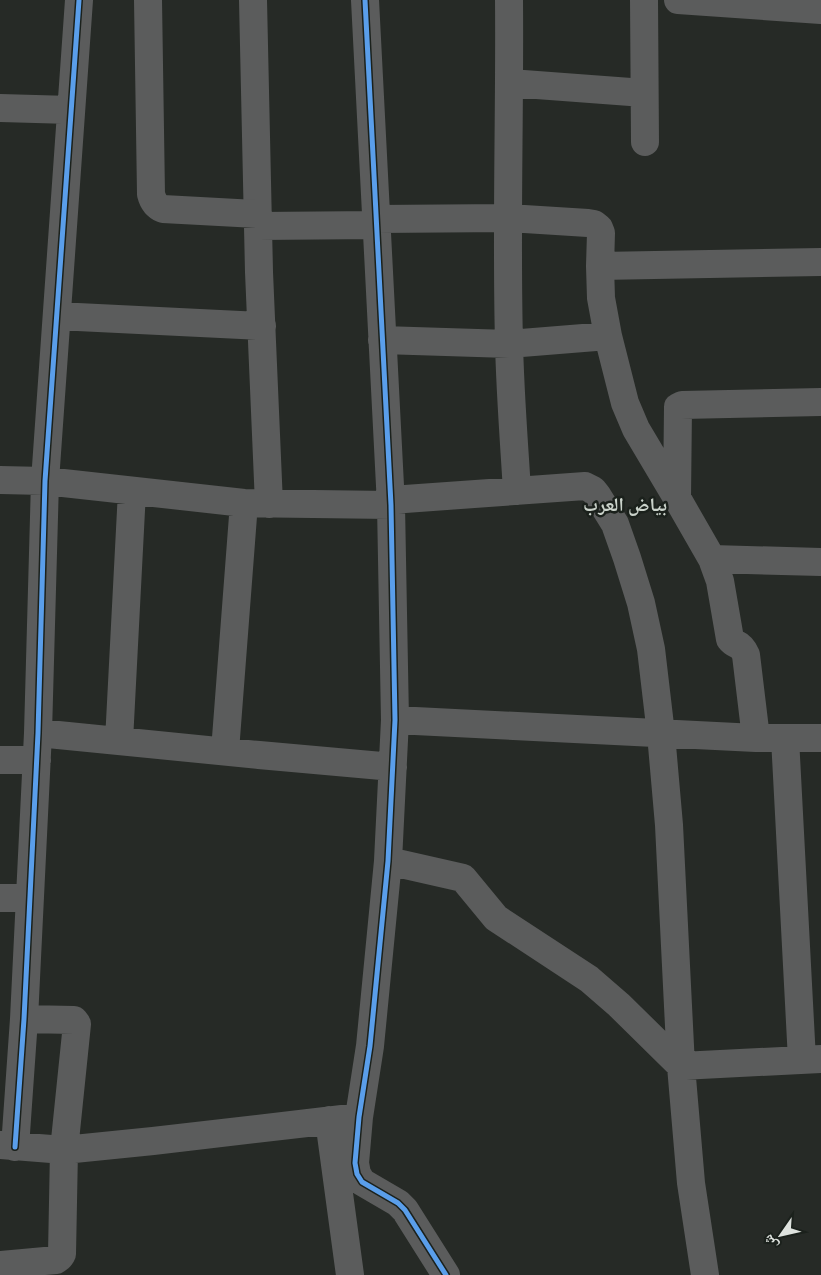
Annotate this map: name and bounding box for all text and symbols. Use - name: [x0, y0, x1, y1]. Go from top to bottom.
- district label: بياض العرب: [583, 492, 667, 516]
- north arrow: [756, 1210, 806, 1260]
- text: ش: [759, 1231, 782, 1253]

